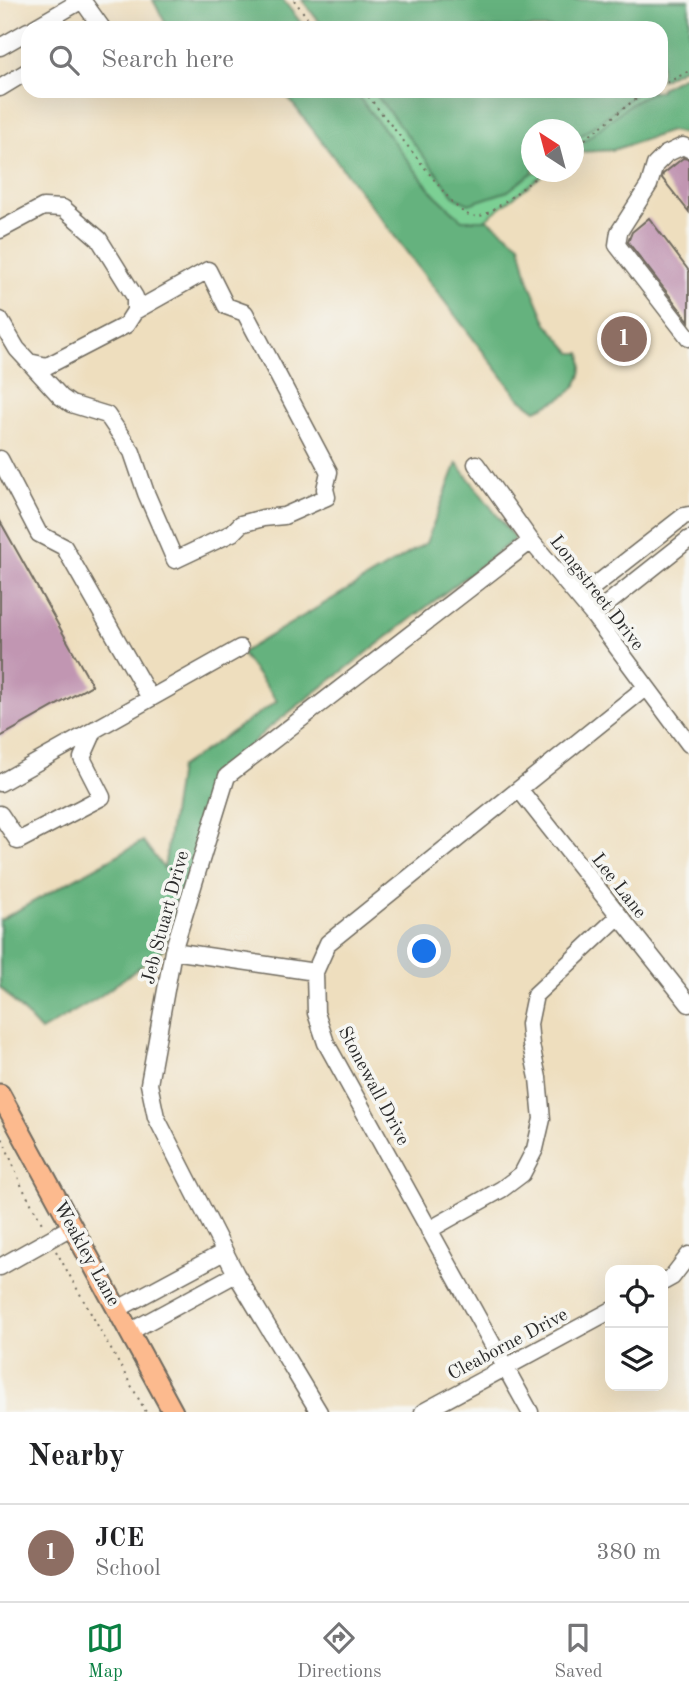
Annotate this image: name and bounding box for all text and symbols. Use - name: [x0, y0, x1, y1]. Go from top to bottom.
- search box: [21, 21, 668, 98]
- icon: search: [45, 41, 83, 79]
- text: Search here: [101, 47, 234, 73]
- north arrow: [521, 119, 584, 182]
- pin: 1: [601, 313, 647, 365]
- street label: Longstreet Drive: [545, 532, 647, 655]
- street label: Jeb Stuart Drive: [139, 849, 193, 986]
- street label: Lee Lane: [587, 850, 649, 923]
- your location: [407, 934, 441, 968]
- street label: Stonewall Drive: [334, 1024, 412, 1149]
- street label: Weakley Lane: [49, 1199, 122, 1310]
- map controls: [605, 1265, 668, 1391]
- button: locate: [605, 1265, 668, 1328]
- street label: Cleaborne Drive: [445, 1306, 571, 1385]
- button: layers: [605, 1328, 668, 1391]
- text: Nearby: [28, 1442, 125, 1472]
- text: JCE: [95, 1526, 144, 1552]
- text: 1: [44, 1541, 58, 1564]
- text: 380 m: [596, 1541, 661, 1564]
- text: School: [95, 1557, 161, 1580]
- tab: Map: [86, 1619, 124, 1684]
- tab: Directions: [297, 1619, 382, 1684]
- tab: Saved: [554, 1619, 603, 1684]

